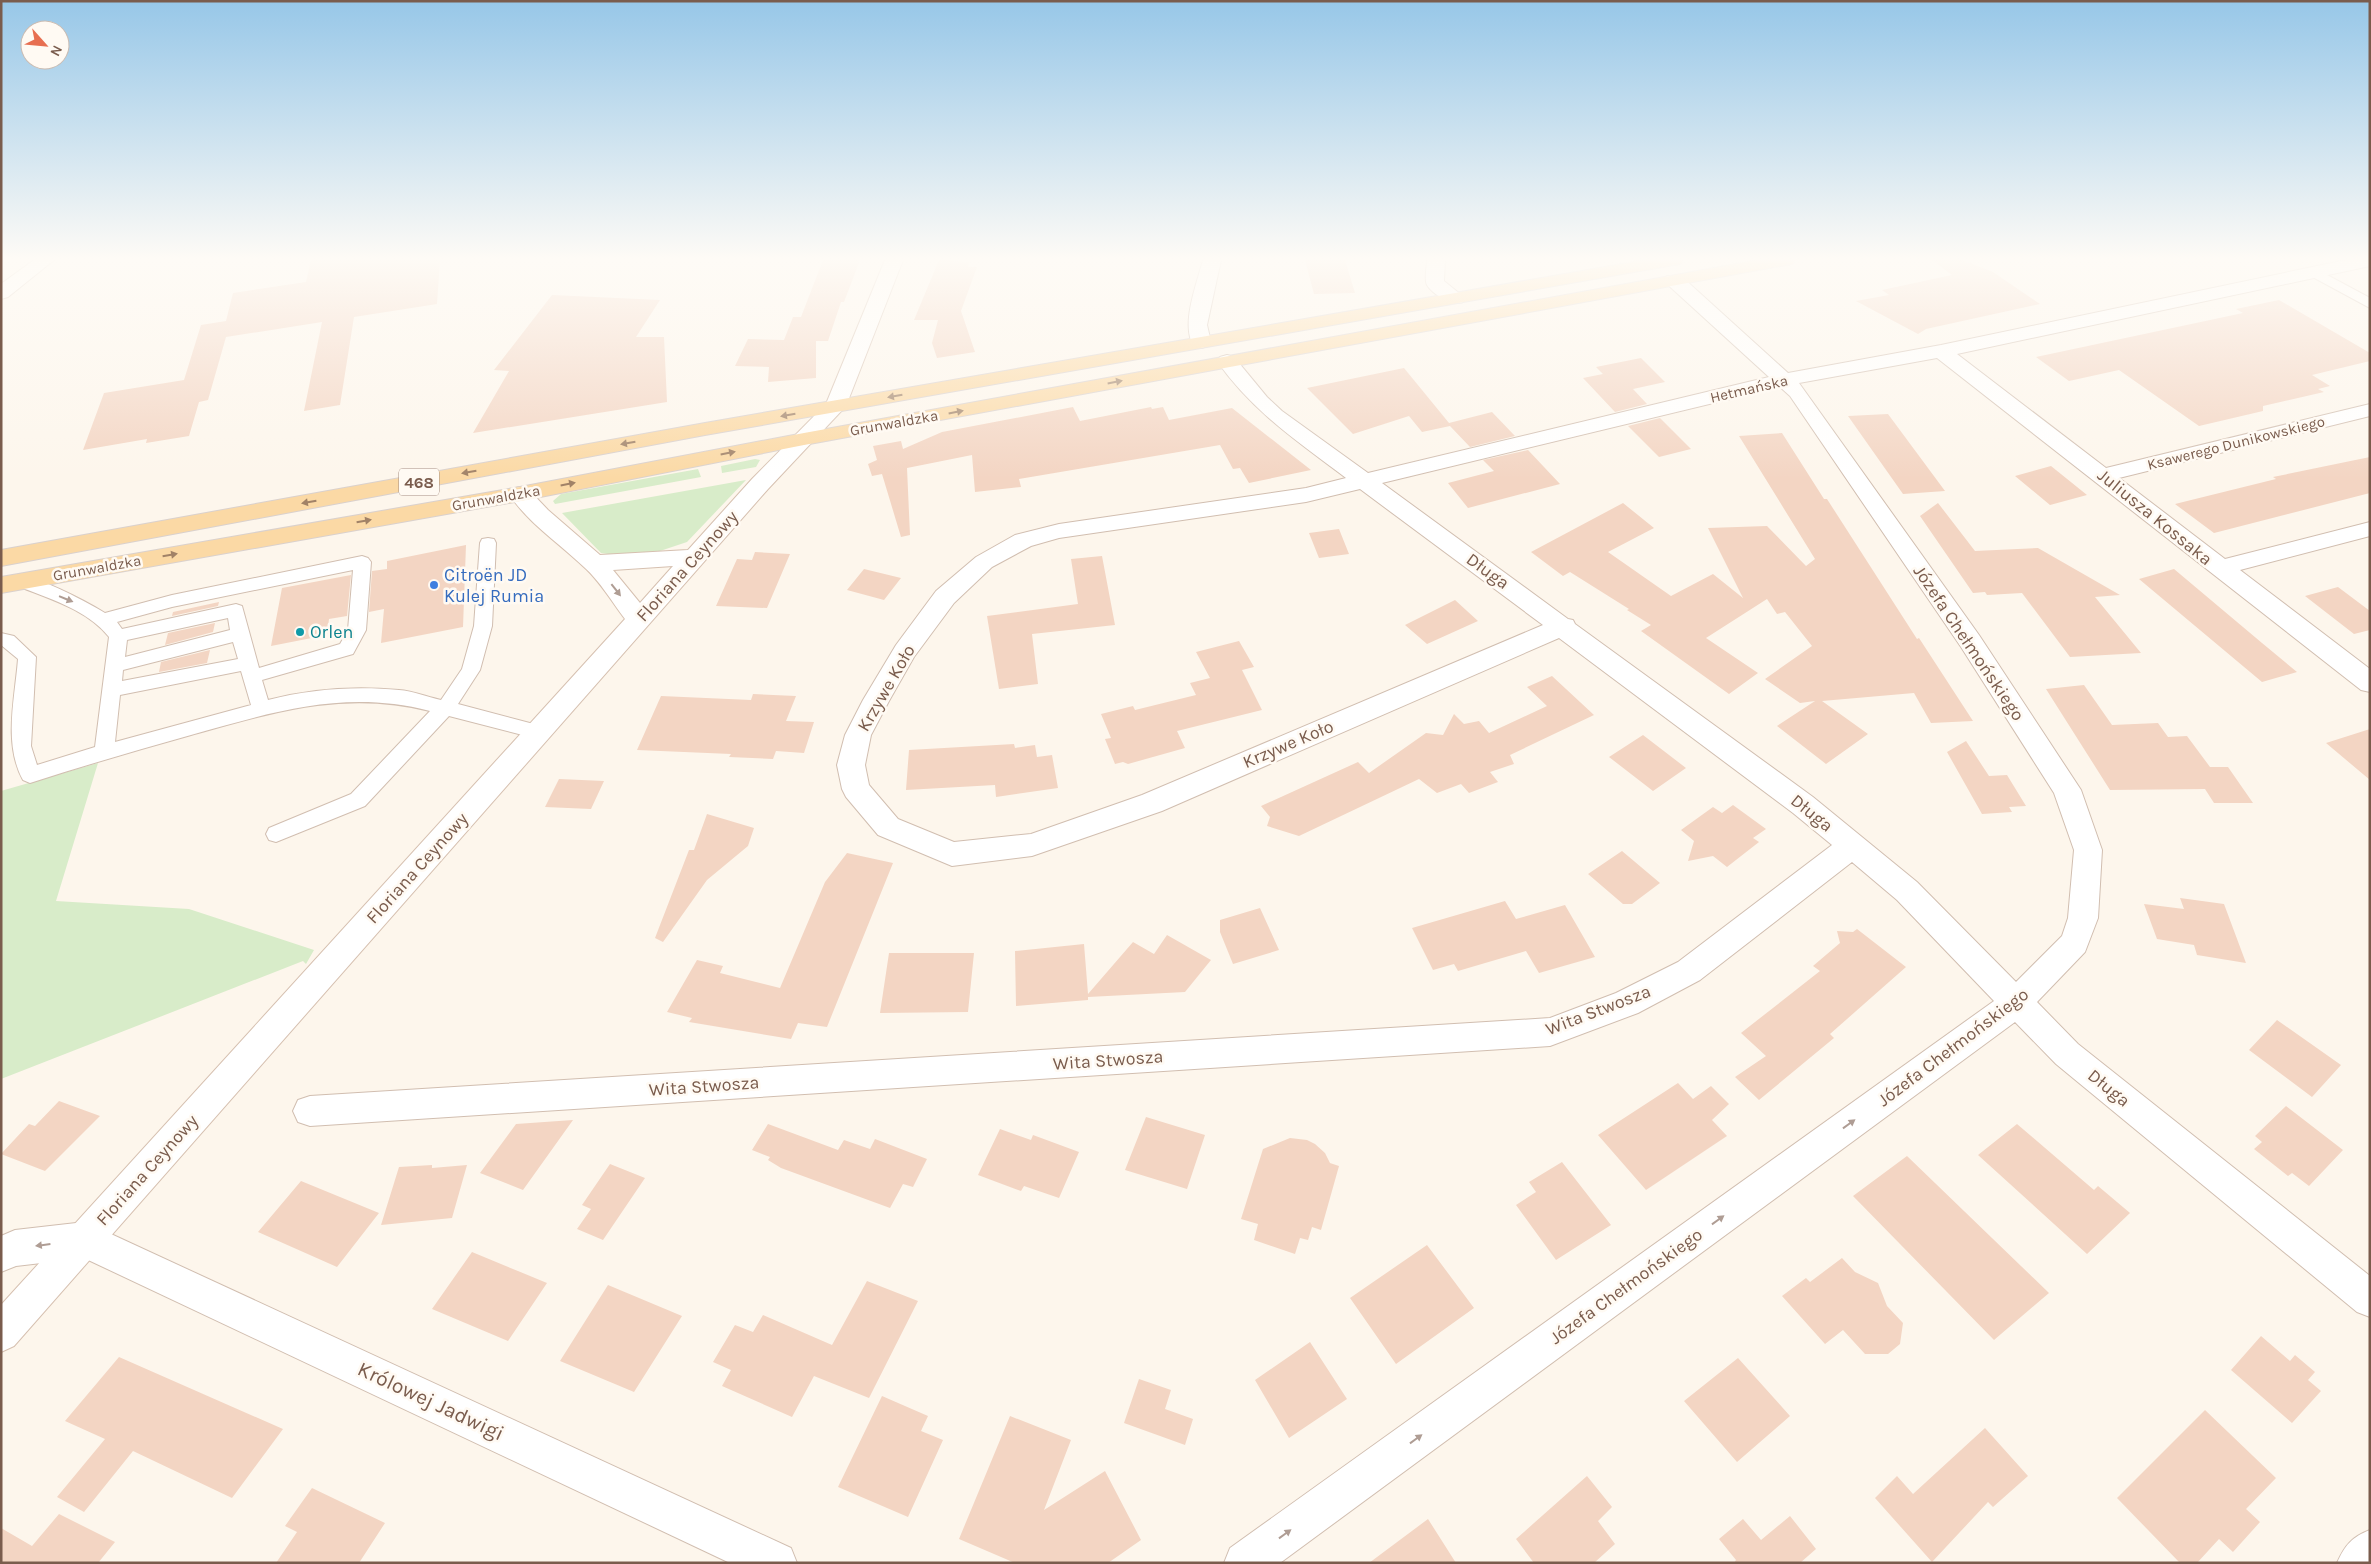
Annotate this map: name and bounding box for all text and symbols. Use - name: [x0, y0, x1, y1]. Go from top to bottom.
- north arrow: [20, 20, 70, 70]
- text: N: [46, 42, 66, 59]
- street label: Hetmańska: [1708, 371, 1790, 407]
- one-way arrow: [1108, 378, 1123, 386]
- one-way arrow: [886, 393, 902, 401]
- street label: Grunwaldzka: [848, 406, 940, 440]
- one-way arrow: [948, 407, 964, 415]
- one-way arrow: [780, 411, 796, 419]
- street label: Ksawerego Dunikowskiego: [2145, 412, 2327, 474]
- one-way arrow: [620, 440, 636, 448]
- one-way arrow: [720, 449, 736, 457]
- street label: Juliusza Kossaka: [2093, 464, 2217, 570]
- road number: 468: [399, 468, 439, 496]
- one-way arrow: [460, 469, 476, 477]
- one-way arrow: [560, 480, 576, 488]
- street label: Grunwaldzka: [450, 481, 542, 515]
- one-way arrow: [300, 498, 316, 506]
- street label: Floriana Ceynowy: [631, 505, 743, 626]
- one-way arrow: [357, 517, 373, 525]
- street label: Długa: [1462, 548, 1514, 594]
- one-way arrow: [162, 550, 178, 558]
- street label: Grunwaldzka: [51, 551, 143, 585]
- street label: Józefa Chełmońskiego: [1909, 561, 2029, 725]
- place label: Citroën JD Kulej Rumia: [444, 564, 544, 607]
- marker: Citroën JD Kulej Rumia: [428, 579, 440, 591]
- one-way arrow: [611, 583, 622, 596]
- one-way arrow: [59, 596, 73, 604]
- place label: Orlen: [310, 621, 353, 643]
- marker: Orlen: [294, 626, 306, 638]
- street label: Krzywe Koło: [852, 641, 920, 735]
- street label: Krzywe Koło: [1239, 715, 1337, 773]
- street label: Długa: [1786, 789, 1838, 837]
- street label: Floriana Ceynowy: [361, 807, 473, 928]
- street label: Wita Stwosza: [1542, 980, 1654, 1040]
- street label: Józefa Chełmońskiego: [1873, 983, 2033, 1111]
- street label: Wita Stwosza: [1052, 1045, 1164, 1075]
- street label: Długa: [2083, 1064, 2135, 1112]
- street label: Wita Stwosza: [648, 1071, 760, 1101]
- street label: Floriana Ceynowy: [91, 1109, 203, 1230]
- one-way arrow: [1842, 1119, 1855, 1130]
- one-way arrow: [1711, 1215, 1724, 1225]
- street label: Józefa Chełmońskiego: [1545, 1223, 1707, 1349]
- one-way arrow: [34, 1241, 50, 1249]
- street label: Królowej Jadwigi: [354, 1357, 508, 1445]
- one-way arrow: [1409, 1434, 1423, 1444]
- one-way arrow: [1278, 1529, 1291, 1539]

